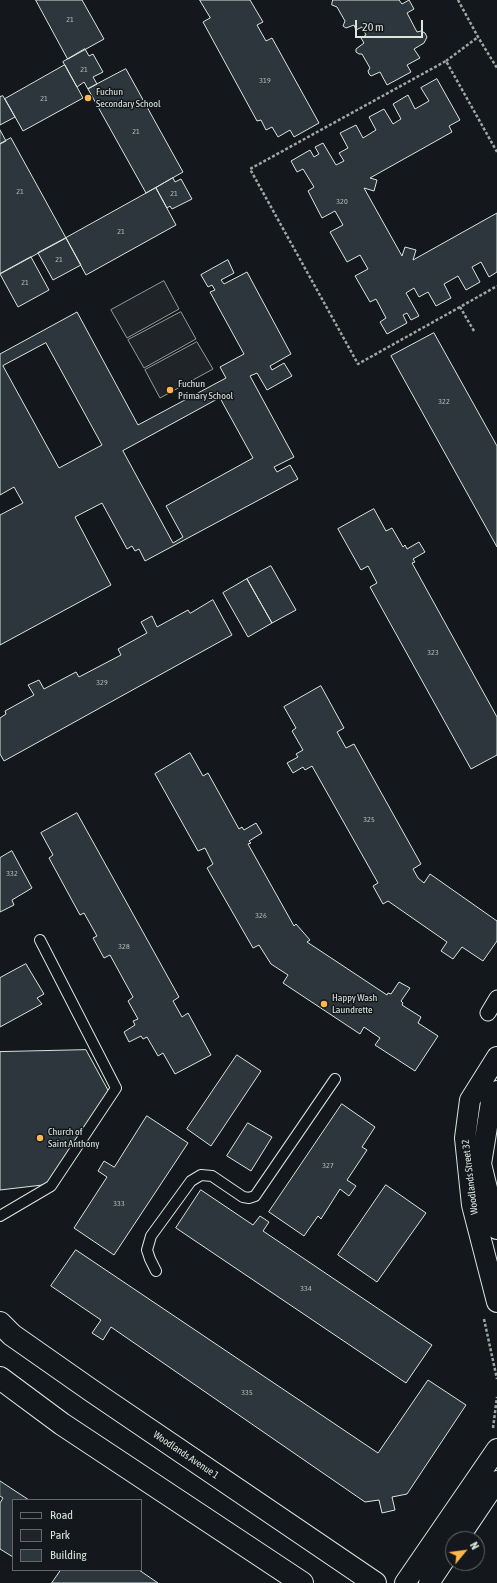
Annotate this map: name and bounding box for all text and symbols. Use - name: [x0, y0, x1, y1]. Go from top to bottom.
- scale bar: [357, 12, 425, 38]
- house number: 21: [66, 14, 74, 24]
- text: 20 m: [362, 20, 384, 34]
- house number: 21: [80, 64, 88, 74]
- house number: 319: [259, 75, 271, 85]
- place label: Fuchun Secondary School: [96, 86, 161, 110]
- house number: 21: [40, 93, 48, 103]
- marker: Fuchun Secondary School: [83, 93, 93, 103]
- house number: 21: [132, 126, 140, 136]
- house number: 21: [16, 186, 24, 196]
- house number: 21: [170, 188, 178, 198]
- house number: 320: [336, 196, 348, 206]
- house number: 21: [117, 226, 125, 236]
- house number: 21: [55, 254, 63, 264]
- house number: 21: [21, 277, 29, 287]
- place label: Fuchun Primary School: [178, 378, 233, 402]
- marker: Fuchun Primary School: [165, 385, 175, 395]
- house number: 322: [438, 396, 450, 406]
- house number: 323: [427, 647, 439, 657]
- house number: 329: [96, 677, 108, 687]
- house number: 325: [363, 814, 375, 824]
- house number: 332: [6, 868, 18, 878]
- house number: 326: [255, 910, 267, 920]
- house number: 328: [118, 941, 130, 951]
- place label: Happy Wash Laundrette: [332, 992, 377, 1016]
- marker: Happy Wash Laundrette: [319, 999, 329, 1009]
- place label: Church of Saint Anthony: [48, 1126, 99, 1150]
- marker: Church of Saint Anthony: [35, 1133, 45, 1143]
- street label: Woodlands Street 32: [459, 1139, 481, 1215]
- house number: 327: [322, 1160, 334, 1170]
- house number: 333: [113, 1198, 125, 1208]
- house number: 334: [300, 1283, 312, 1293]
- house number: 335: [241, 1387, 253, 1397]
- street label: Woodlands Avenue 1: [151, 1429, 221, 1481]
- legend: [12, 1499, 142, 1571]
- text: Road: [50, 1508, 73, 1522]
- text: Park: [50, 1528, 70, 1542]
- north arrow: [445, 1531, 485, 1571]
- text: N: [468, 1540, 481, 1551]
- text: Building: [50, 1548, 87, 1562]

